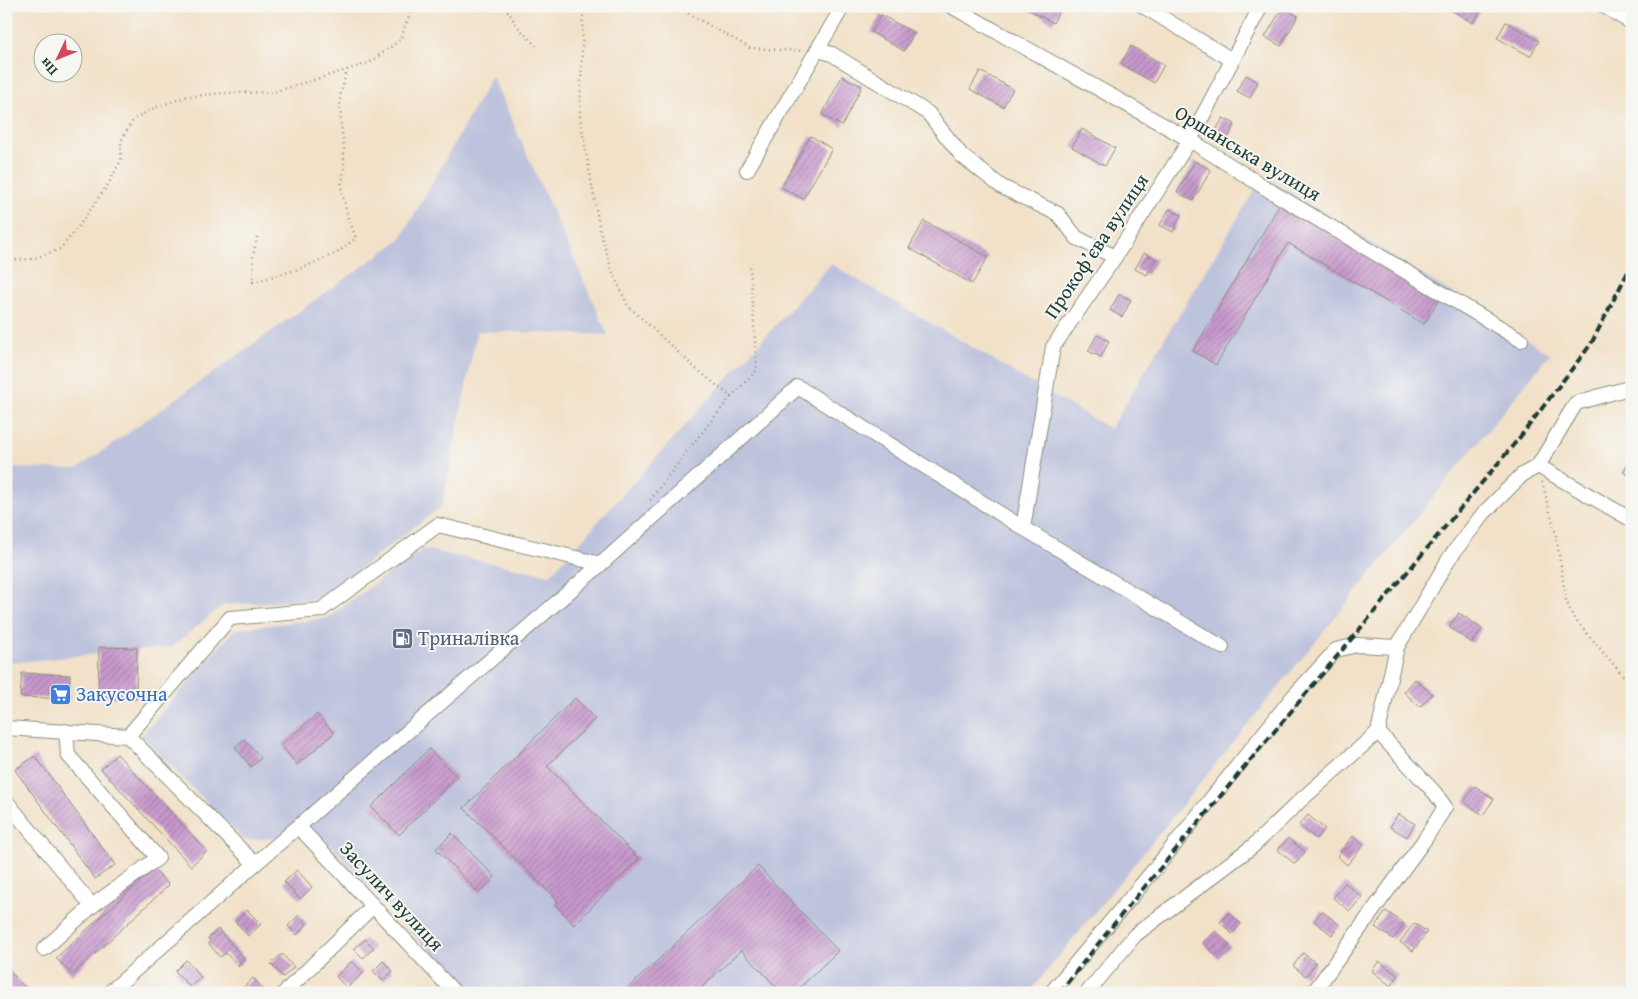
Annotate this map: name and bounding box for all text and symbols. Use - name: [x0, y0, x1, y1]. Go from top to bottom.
- north arrow: [32, 32, 82, 82]
- text: Пн: [35, 53, 62, 80]
- street label: Оршанська вулиця: [1170, 97, 1327, 208]
- street label: Прокоф’єва вулиця: [1036, 167, 1155, 324]
- place label: Триналівка: [418, 623, 520, 652]
- fuel station icon: Триналівка: [390, 626, 414, 650]
- place label: Закусочна: [76, 679, 168, 708]
- supermarket icon: Закусочна: [48, 682, 72, 706]
- street label: Засулич вулиця: [334, 834, 451, 957]

